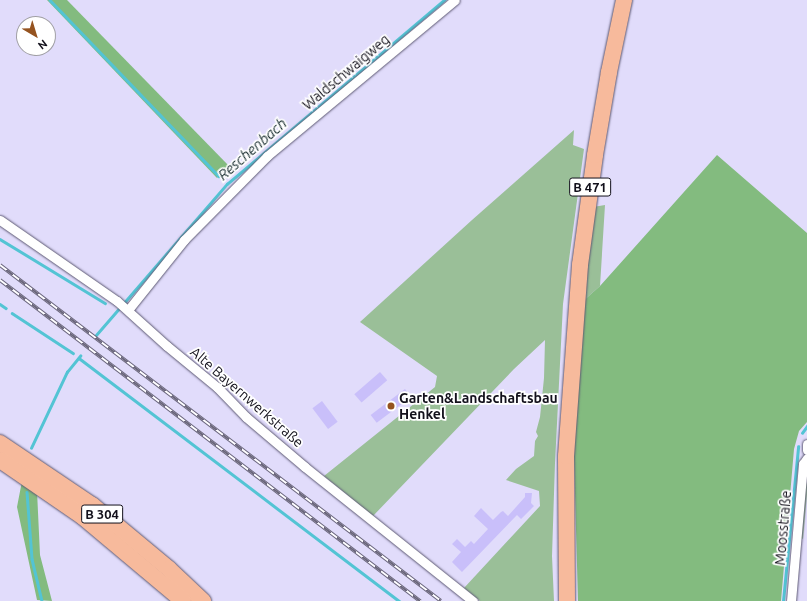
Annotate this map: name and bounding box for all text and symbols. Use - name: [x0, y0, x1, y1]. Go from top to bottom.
- north arrow: [16, 16, 56, 56]
- street label: Waldschwaigweg: [299, 31, 393, 113]
- text: N: [36, 37, 50, 52]
- water label: Reschenbach: [214, 114, 290, 184]
- road number: B 471: [569, 176, 611, 198]
- street label: Alte Bayernwerkstraße: [187, 343, 307, 451]
- place label: Garten&Landschaftsbau Henkel: [399, 390, 558, 422]
- marker: Garten&Landschaftsbau Henkel: [386, 401, 396, 411]
- street label: Moosstraße: [771, 490, 795, 566]
- road number: B 304: [81, 503, 123, 525]

